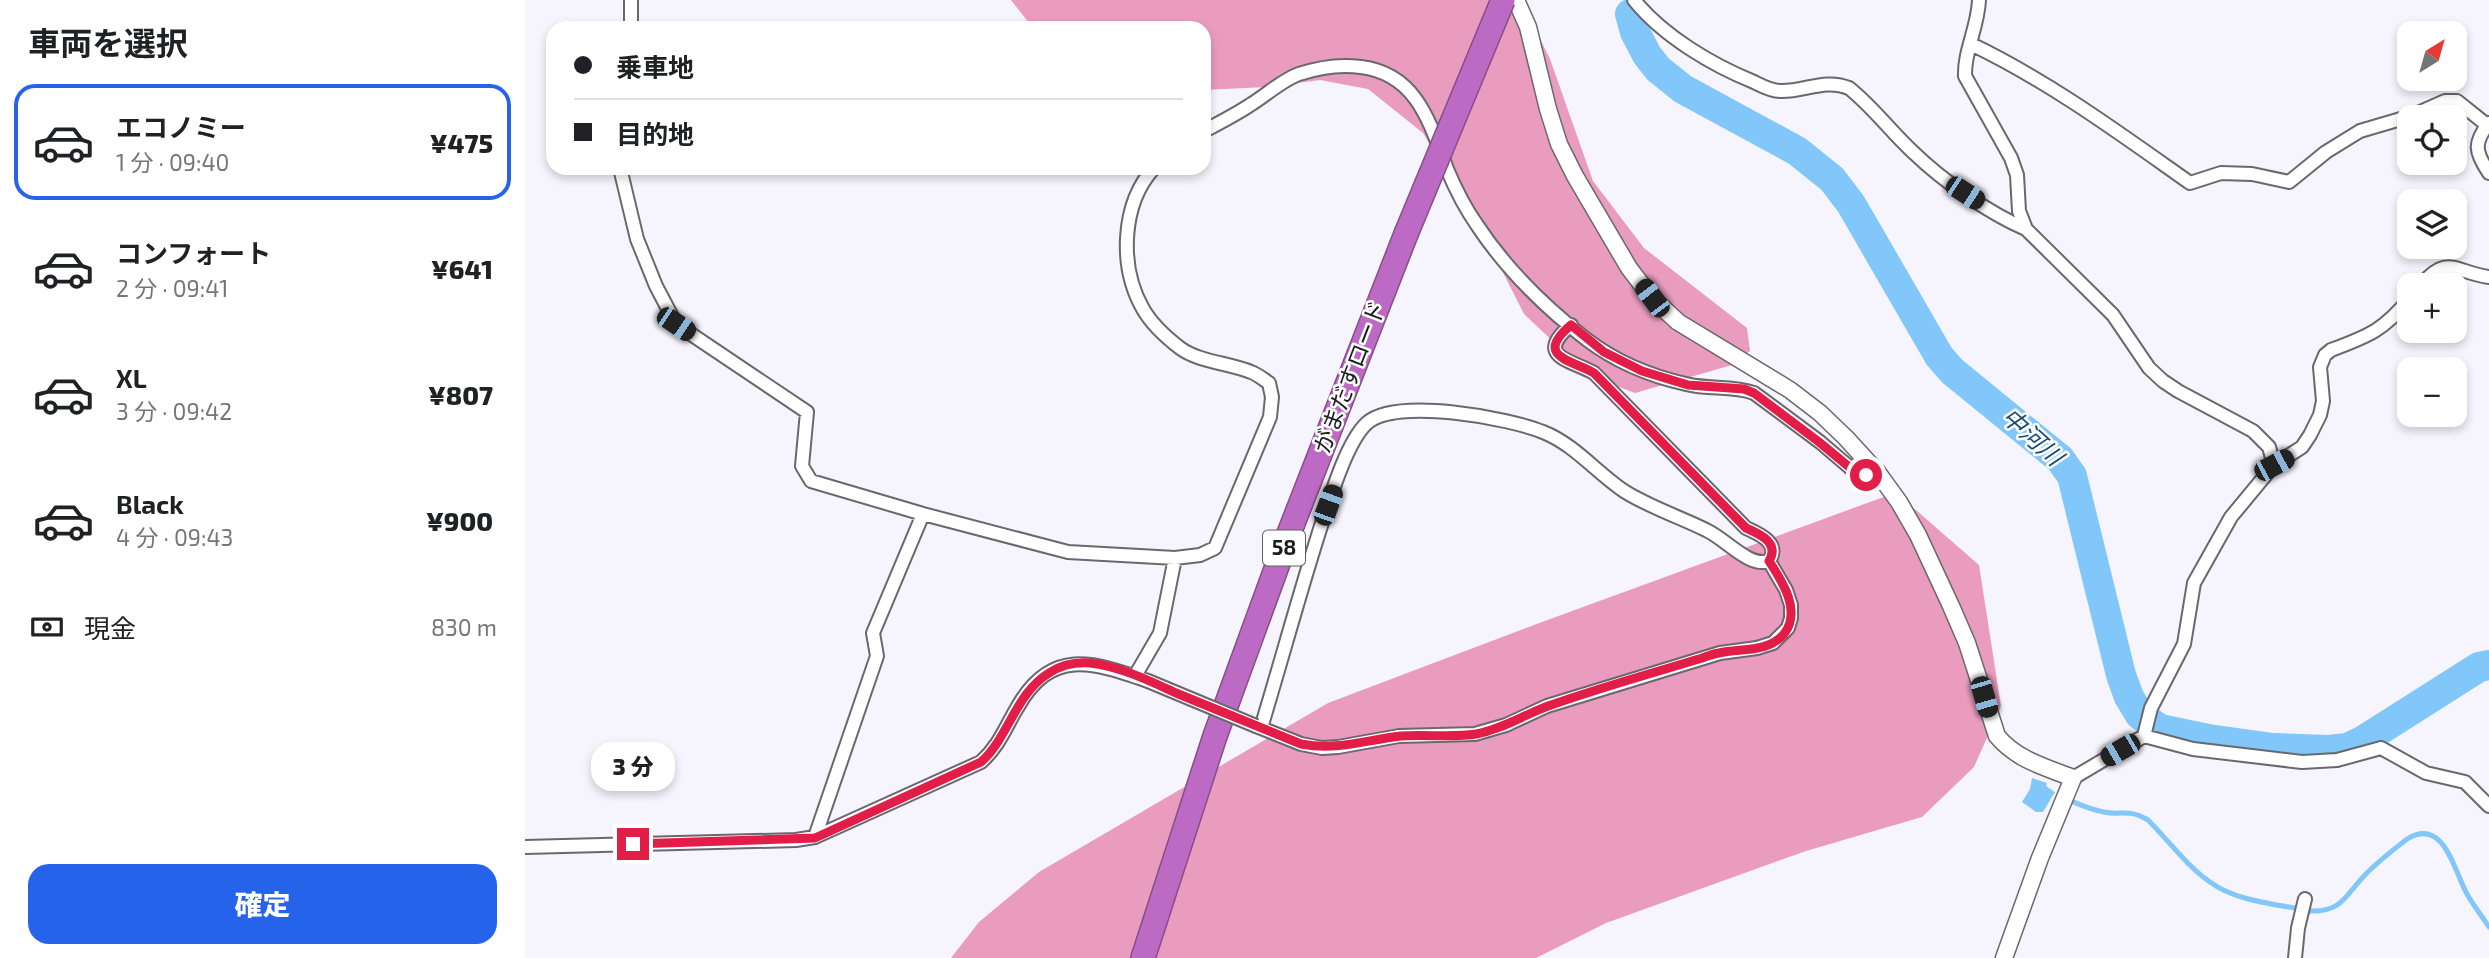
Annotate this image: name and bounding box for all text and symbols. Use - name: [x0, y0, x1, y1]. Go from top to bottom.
- north arrow: [2397, 21, 2467, 91]
- map controls: [2397, 21, 2467, 427]
- text: 車両を選択: [28, 23, 188, 61]
- text: 乗車地: [616, 51, 694, 82]
- button: locate: [2397, 105, 2467, 175]
- icon: car: [32, 111, 95, 174]
- text: エコノミー: [116, 111, 246, 142]
- text: 目的地: [616, 118, 694, 149]
- text: ¥475: [430, 127, 493, 158]
- text: 1 分 · 09:40: [116, 148, 229, 176]
- car: [1942, 173, 1989, 213]
- button: layers: [2397, 189, 2467, 259]
- icon: car: [32, 237, 95, 300]
- text: コンフォート: [116, 237, 271, 268]
- text: ¥641: [431, 253, 493, 284]
- button: +: [2397, 273, 2467, 343]
- text: 2 分 · 09:41: [116, 274, 229, 302]
- car: [1631, 275, 1674, 321]
- street label: がまだすロード: [1307, 296, 1391, 457]
- car: [653, 304, 700, 344]
- button: −: [2397, 357, 2467, 427]
- text: XL: [116, 362, 147, 393]
- icon: car: [32, 363, 95, 426]
- text: ¥807: [428, 379, 493, 410]
- text: 3 分 · 09:42: [116, 397, 232, 425]
- water label: 中河川: [1997, 401, 2072, 473]
- car: [2251, 446, 2298, 484]
- route start: [1850, 459, 1882, 491]
- car: [1311, 482, 1346, 528]
- text: Black: [116, 488, 184, 519]
- icon: car: [32, 489, 95, 552]
- text: ¥900: [426, 505, 493, 536]
- text: 4 分 · 09:43: [116, 523, 233, 551]
- road number: 58: [1263, 530, 1305, 566]
- icon: cash: [28, 608, 66, 646]
- text: 現金: [84, 612, 136, 643]
- text: 830 m: [431, 613, 497, 641]
- car: [1969, 674, 2000, 720]
- car: [2097, 730, 2144, 770]
- callout: 3 分: [591, 742, 675, 792]
- text: 3 分: [612, 752, 654, 780]
- route end: [617, 828, 649, 860]
- button: 確定: [28, 864, 497, 944]

